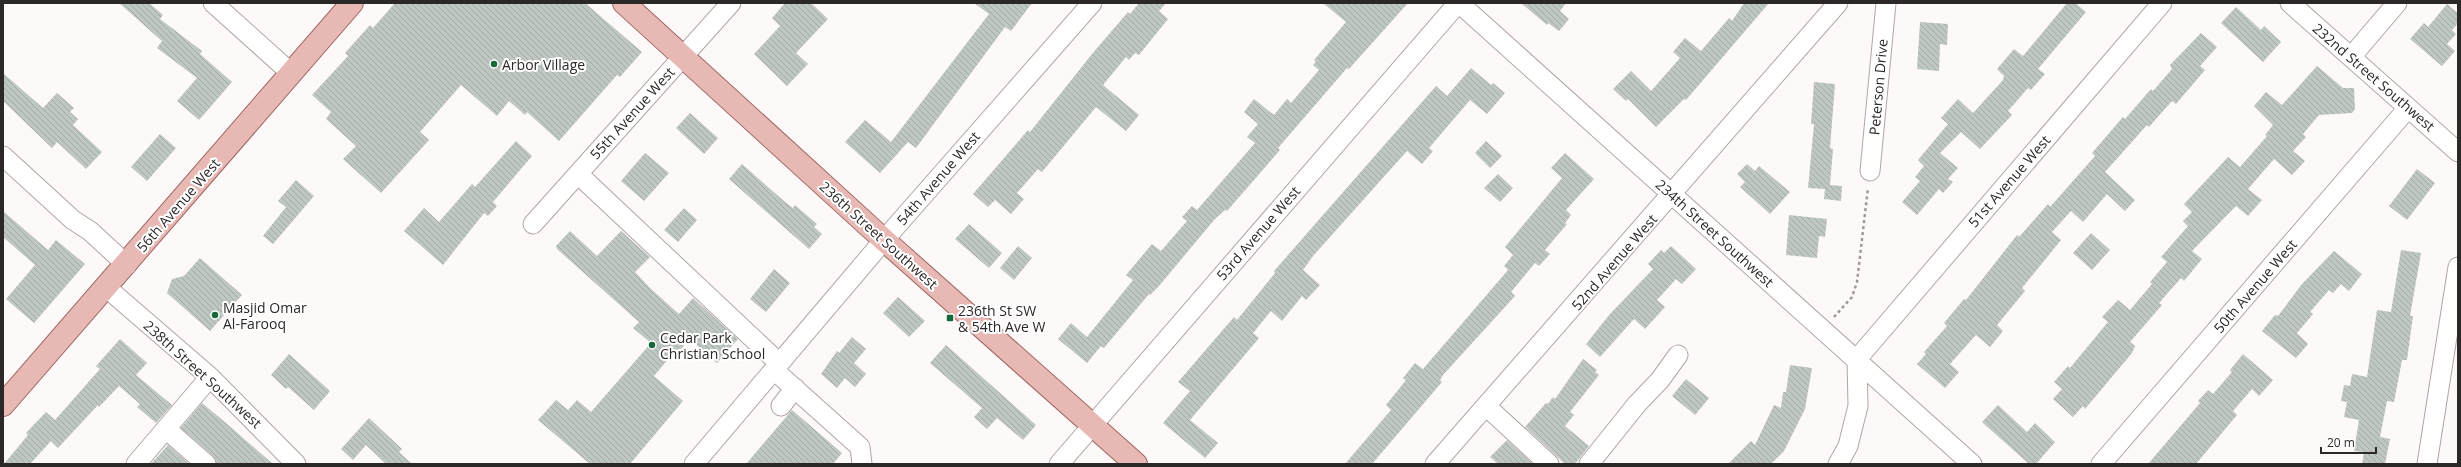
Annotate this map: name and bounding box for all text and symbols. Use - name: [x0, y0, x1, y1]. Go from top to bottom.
- street label: 232nd Street Southwest: [2309, 19, 2439, 135]
- street label: Peterson Drive: [1864, 38, 1892, 136]
- place label: Arbor Village: [502, 55, 585, 74]
- marker: Arbor Village: [489, 59, 499, 69]
- street label: 55th Avenue West: [585, 63, 679, 163]
- street label: 54th Avenue West: [892, 127, 984, 229]
- street label: 51st Avenue West: [1964, 131, 2054, 231]
- street label: 56th Avenue West: [132, 154, 224, 256]
- street label: 234th Street Southwest: [1652, 175, 1778, 291]
- street label: 236th Street Southwest: [816, 177, 942, 293]
- street label: 53rd Avenue West: [1212, 182, 1304, 284]
- street label: 52nd Avenue West: [1567, 210, 1661, 314]
- street label: 50th Avenue West: [2209, 235, 2301, 337]
- place label: Masjid Omar Al-Farooq: [223, 298, 307, 333]
- place label: 236th St SW & 54th Ave W: [958, 301, 1045, 336]
- marker: Masjid Omar Al-Farooq: [210, 310, 220, 320]
- marker: 236th St SW & 54th Ave W: [945, 313, 955, 323]
- street label: 238th Street Southwest: [140, 316, 266, 432]
- place label: Cedar Park Christian School: [660, 328, 765, 363]
- marker: Cedar Park Christian School: [647, 340, 657, 350]
- scale bar: [2321, 429, 2376, 455]
- text: 20 m: [2327, 434, 2355, 451]

